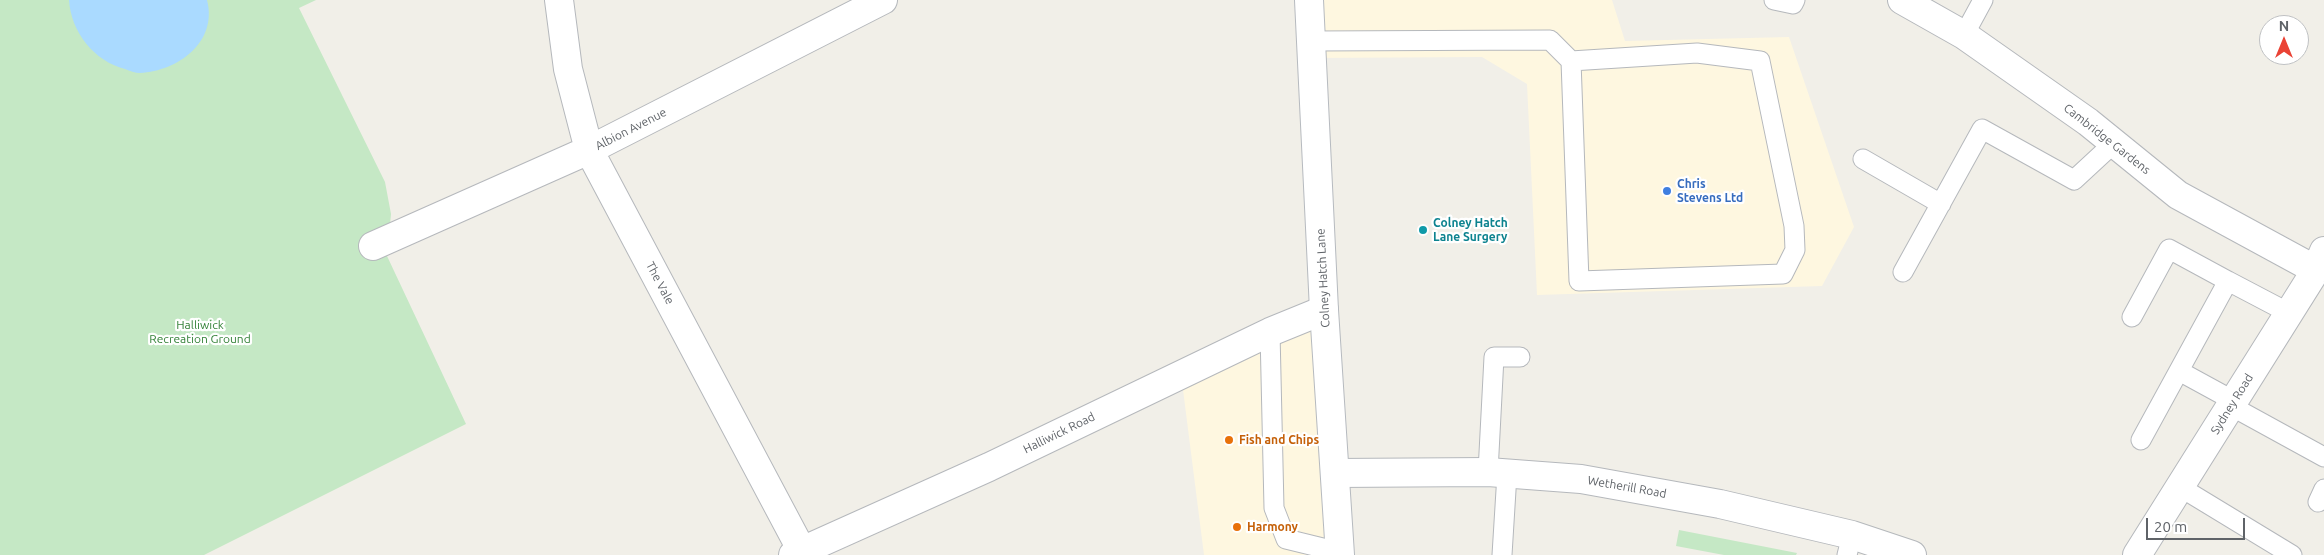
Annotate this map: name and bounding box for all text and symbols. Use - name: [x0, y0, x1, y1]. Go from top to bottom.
- north arrow: [2259, 15, 2309, 65]
- text: N: [2279, 18, 2289, 34]
- street label: Cambridge Gardens: [2061, 101, 2153, 177]
- street label: Albion Avenue: [593, 105, 669, 153]
- place label: Chris Stevens Ltd: [1677, 177, 1743, 205]
- marker: Chris Stevens Ltd: [1661, 185, 1673, 197]
- place label: Colney Hatch Lane Surgery: [1433, 216, 1508, 244]
- marker: Colney Hatch Lane Surgery: [1417, 224, 1429, 236]
- street label: Colney Hatch Lane: [1313, 228, 1333, 328]
- street label: The Vale: [643, 259, 677, 307]
- park label: Halliwick Recreation Ground: [149, 318, 251, 346]
- street label: Sydney Road: [2208, 371, 2256, 437]
- street label: Halliwick Road: [1021, 409, 1097, 457]
- place label: Fish and Chips: [1239, 433, 1319, 447]
- marker: Fish and Chips: [1223, 434, 1235, 446]
- street label: Wetherill Road: [1586, 473, 1668, 501]
- scale bar: [2149, 508, 2248, 540]
- text: 20 m: [2154, 518, 2187, 535]
- place label: Harmony: [1247, 520, 1298, 534]
- marker: Harmony: [1231, 521, 1243, 533]

